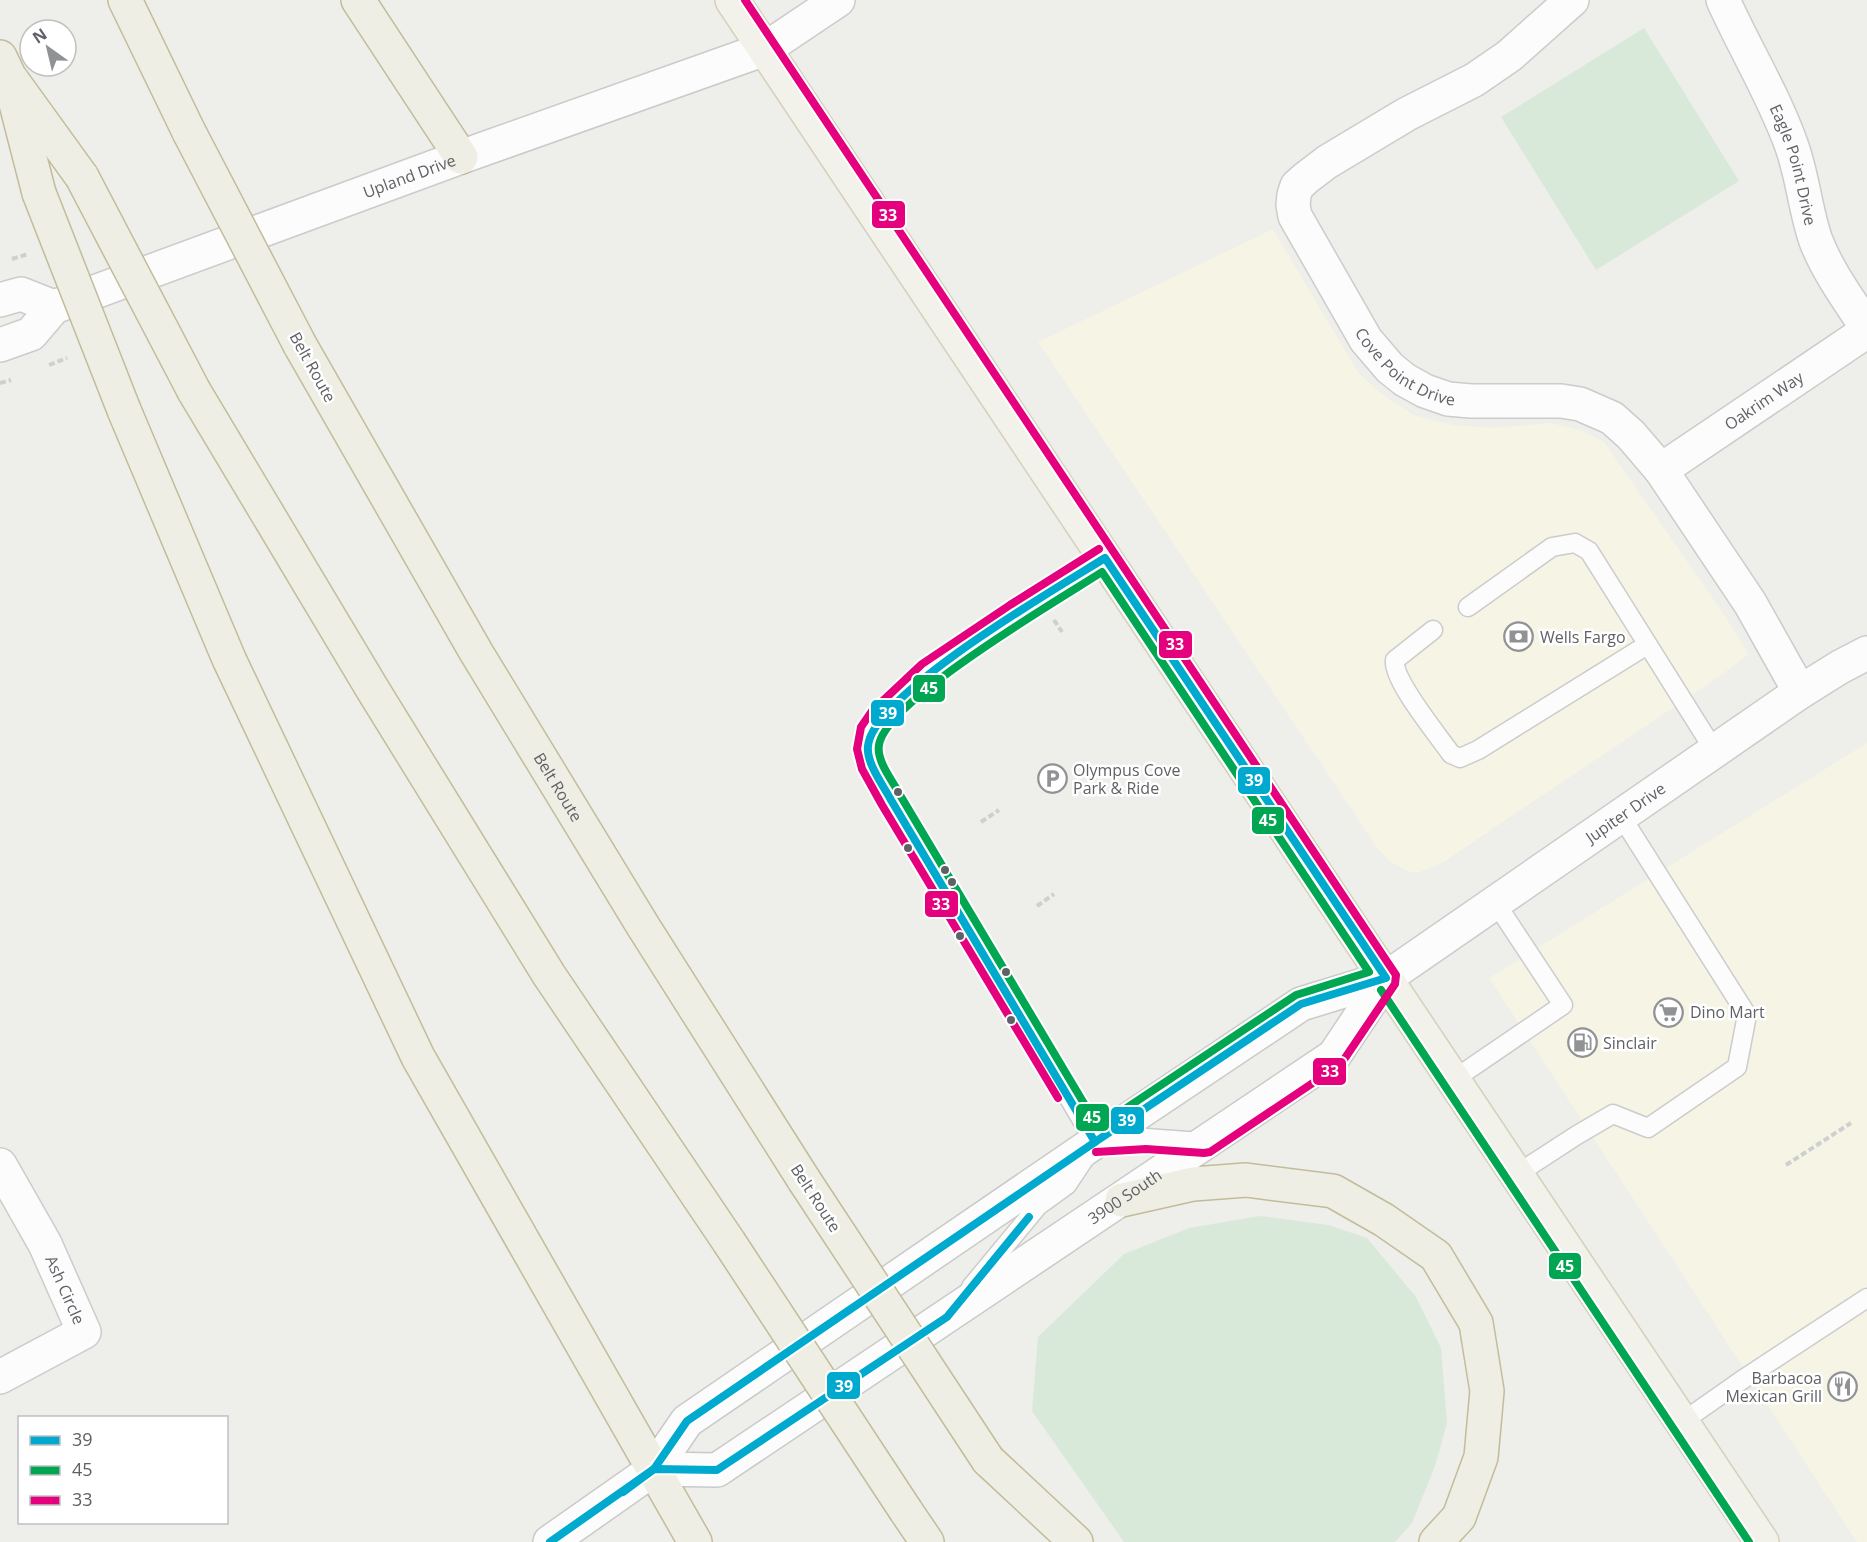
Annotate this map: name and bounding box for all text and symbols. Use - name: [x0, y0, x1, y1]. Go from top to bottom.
- north arrow: [18, 18, 78, 78]
- text: N: [28, 23, 51, 48]
- street label: Eagle Point Drive: [1765, 100, 1822, 228]
- street label: Upland Drive: [360, 149, 459, 203]
- line badge: 33: [871, 200, 906, 229]
- text: 33: [879, 204, 897, 226]
- street label: Cove Point Drive: [1350, 324, 1456, 411]
- street label: Belt Route: [285, 328, 341, 406]
- street label: Oakrim Way: [1720, 366, 1808, 435]
- bank icon: Wells Fargo: [1503, 621, 1535, 653]
- place label: Wells Fargo: [1540, 626, 1626, 648]
- line badge: 33: [1158, 630, 1193, 659]
- text: 33: [1166, 633, 1184, 655]
- line badge: 45: [912, 674, 946, 703]
- text: 45: [920, 677, 938, 699]
- line badge: 39: [870, 699, 905, 727]
- text: 39: [879, 702, 897, 724]
- street label: Belt Route: [529, 748, 588, 826]
- place label: Olympus Cove Park & Ride: [1073, 759, 1180, 799]
- parking icon: Olympus Cove Park & Ride: [1036, 763, 1068, 795]
- line badge: 39: [1237, 766, 1271, 795]
- text: 39: [1245, 769, 1263, 791]
- street label: Jupiter Drive: [1579, 777, 1670, 849]
- unlabelled marker: [892, 786, 904, 798]
- line badge: 45: [1251, 806, 1285, 835]
- text: 45: [1259, 809, 1277, 831]
- unlabelled marker: [902, 842, 914, 854]
- unlabelled marker: [939, 864, 951, 876]
- unlabelled marker: [946, 876, 958, 888]
- line badge: 33: [924, 890, 959, 918]
- text: 33: [932, 893, 950, 915]
- unlabelled marker: [954, 930, 966, 942]
- unlabelled marker: [1000, 966, 1012, 978]
- supermarket icon: Dino Mart: [1653, 996, 1685, 1028]
- place label: Dino Mart: [1690, 1001, 1765, 1023]
- unlabelled marker: [1005, 1014, 1017, 1026]
- fuel station icon: Sinclair: [1566, 1027, 1598, 1059]
- place label: Sinclair: [1603, 1032, 1657, 1054]
- line badge: 33: [1312, 1057, 1347, 1086]
- text: 33: [1321, 1060, 1339, 1082]
- line badge: 45: [1075, 1103, 1110, 1132]
- text: 45: [1083, 1106, 1101, 1128]
- line badge: 39: [1110, 1106, 1145, 1135]
- text: 39: [1118, 1109, 1136, 1131]
- street label: Belt Route: [786, 1160, 846, 1236]
- street label: 3900 South: [1083, 1164, 1166, 1229]
- street label: Ash Circle: [40, 1252, 90, 1328]
- line badge: 45: [1548, 1252, 1582, 1280]
- text: 45: [1556, 1255, 1574, 1277]
- place label: Barbacoa Mexican Grill: [1725, 1367, 1822, 1407]
- line badge: 39: [826, 1371, 861, 1400]
- restaurant icon: Barbacoa Mexican Grill: [1827, 1371, 1859, 1403]
- text: 39: [835, 1375, 853, 1397]
- legend: [18, 1416, 228, 1524]
- text: 39: [72, 1427, 93, 1451]
- text: 45: [72, 1457, 93, 1481]
- text: 33: [72, 1487, 93, 1511]

